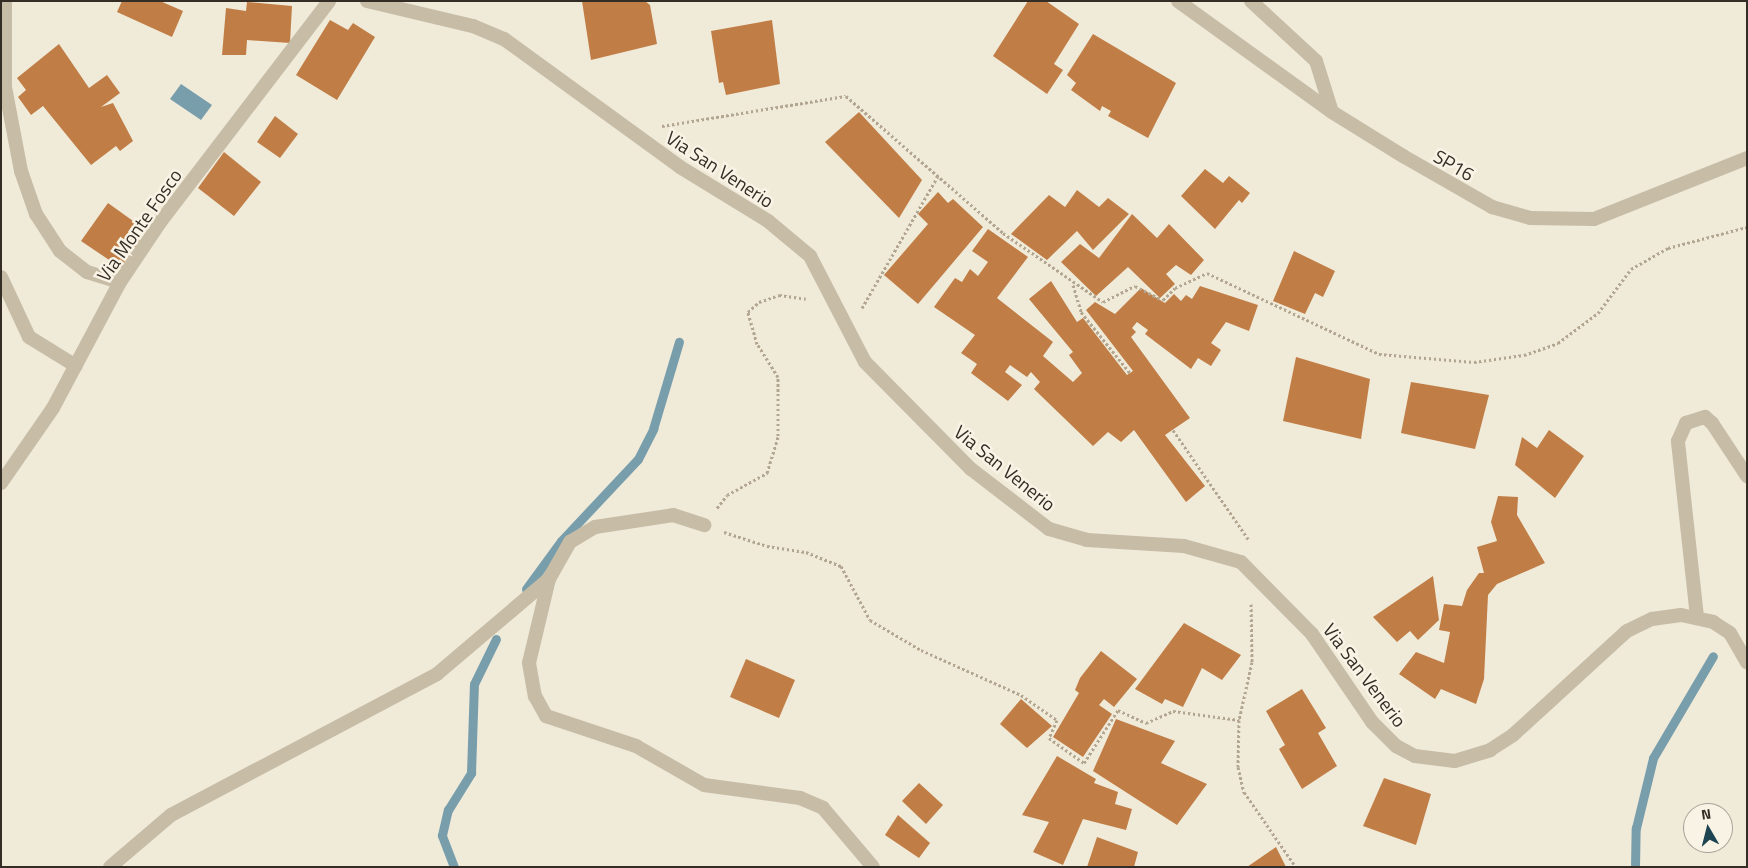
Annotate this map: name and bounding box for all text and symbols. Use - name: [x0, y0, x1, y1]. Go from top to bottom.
- street label: Via San Venerio: [662, 126, 778, 212]
- street label: SP16: [1430, 144, 1478, 186]
- street label: Via Monte Fosco: [92, 164, 186, 286]
- street label: Via San Venerio: [950, 420, 1060, 516]
- street label: Via San Venerio: [1319, 619, 1411, 731]
- north arrow: [1683, 803, 1733, 853]
- text: N: [1700, 803, 1712, 825]

